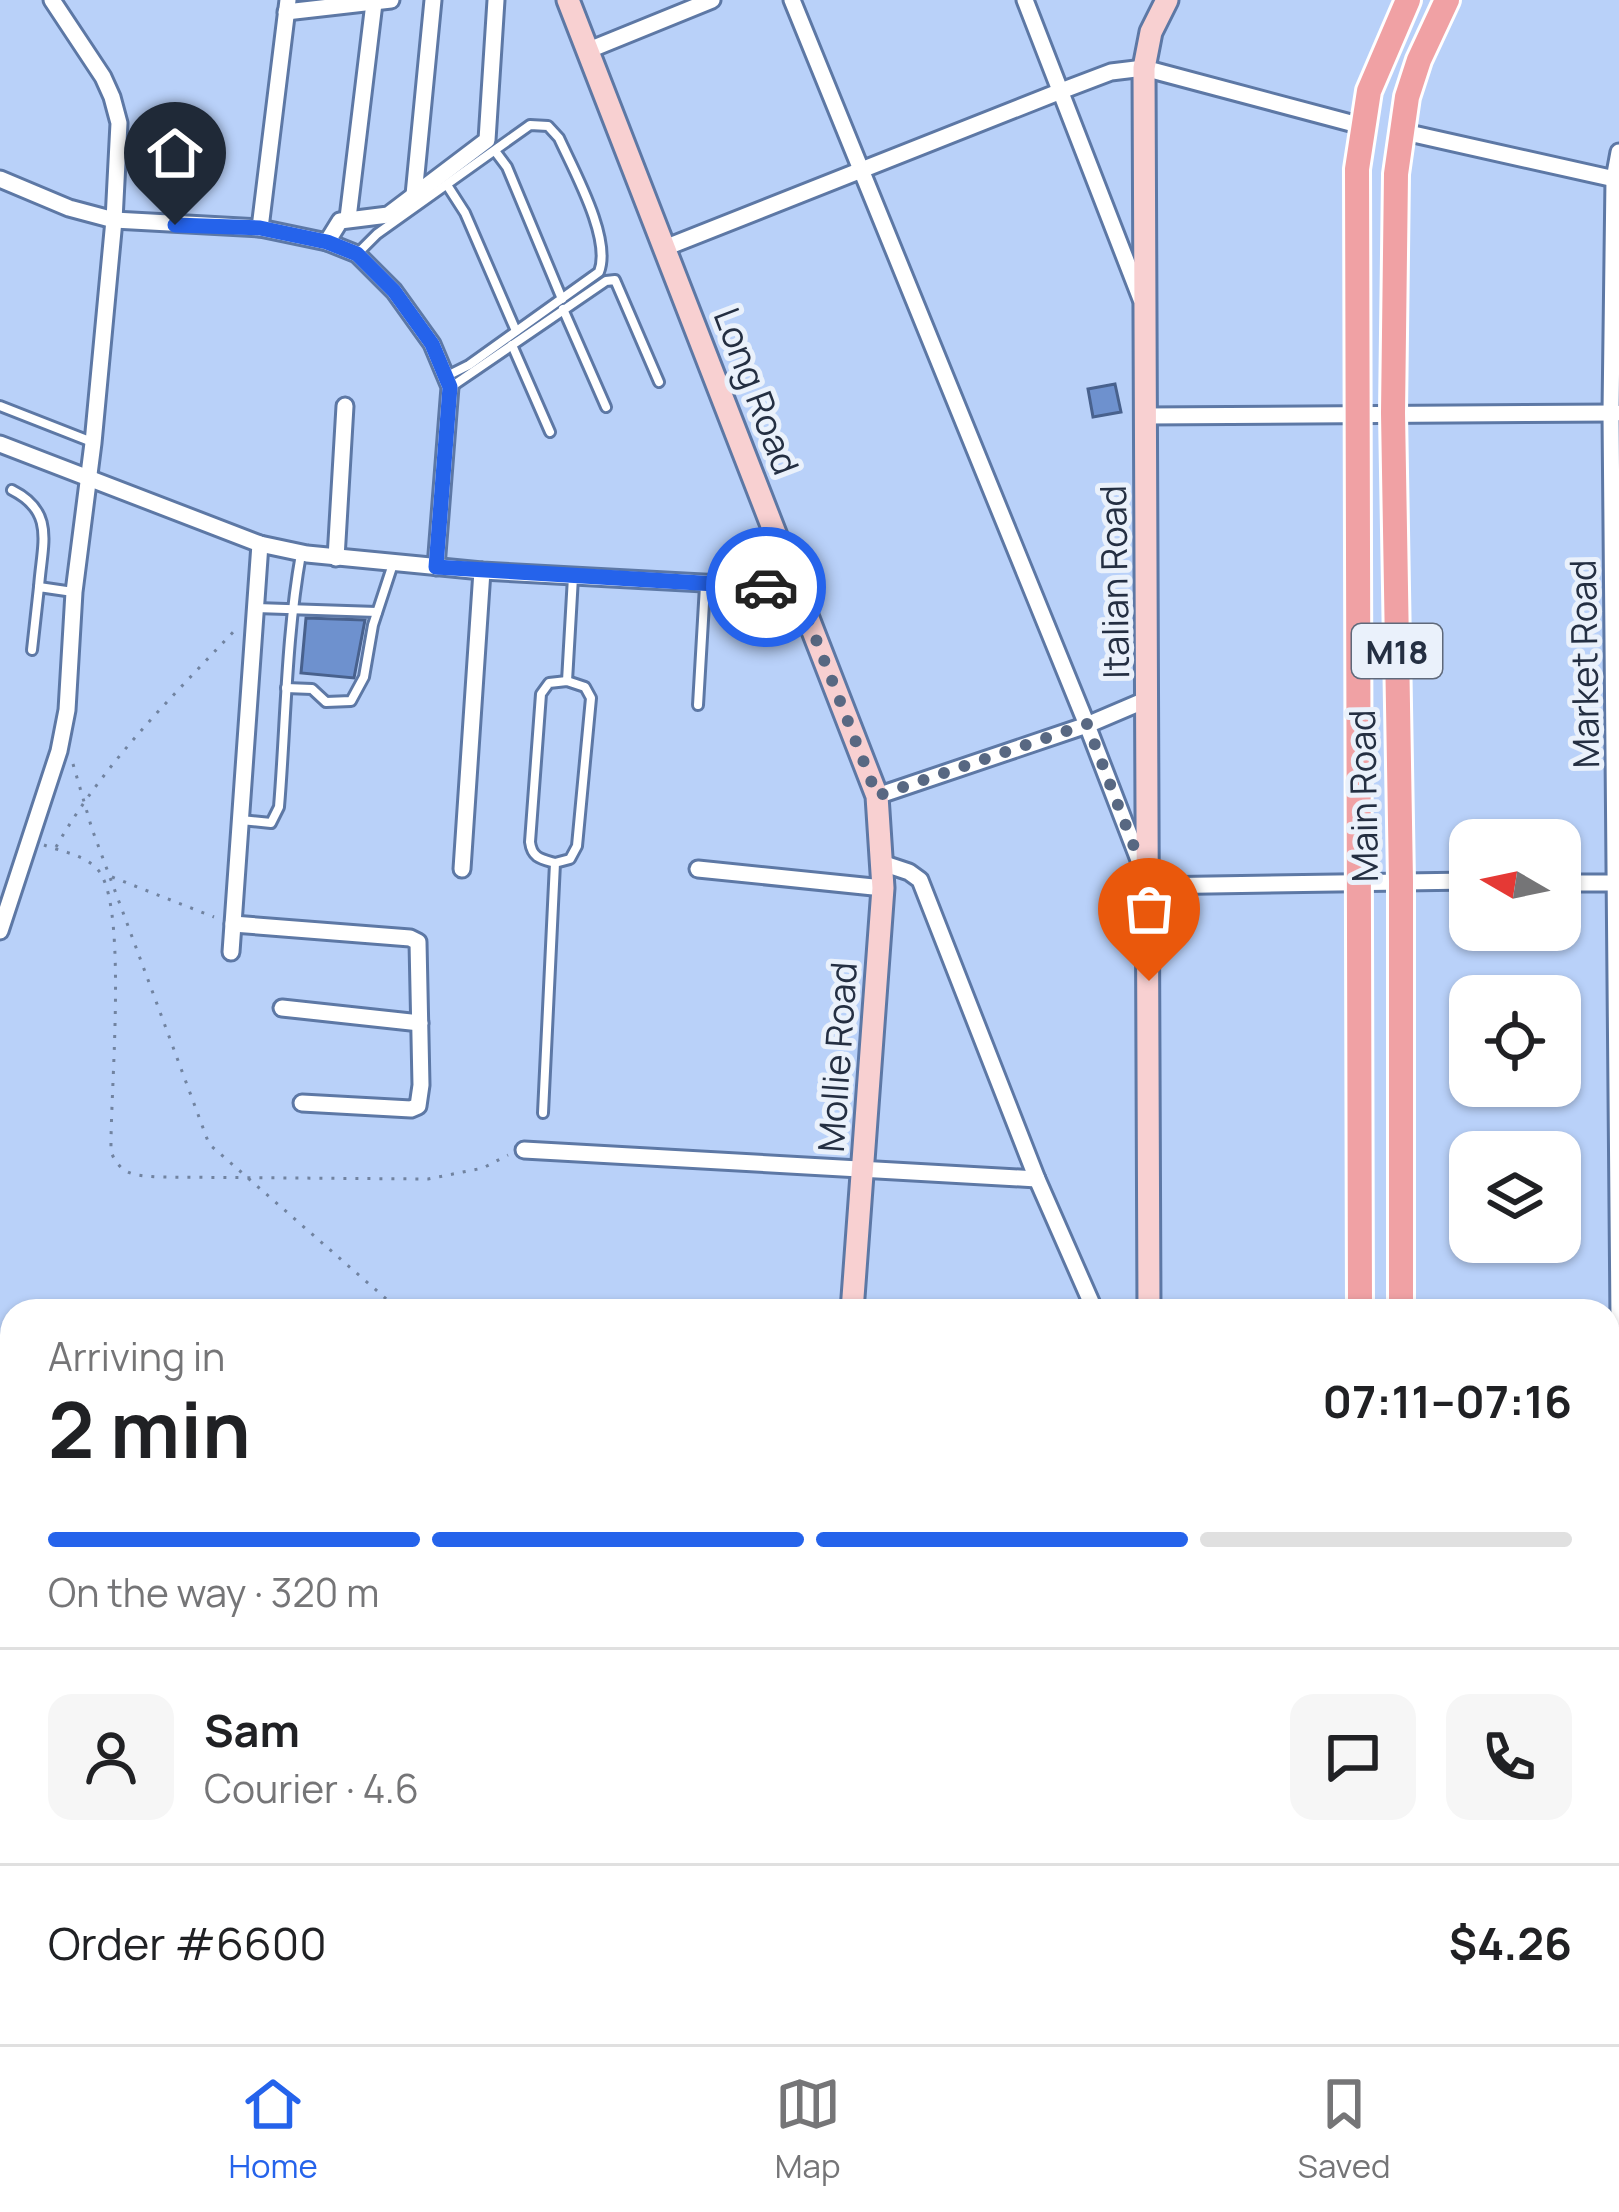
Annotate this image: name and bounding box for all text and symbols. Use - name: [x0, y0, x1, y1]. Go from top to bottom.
- pin: [124, 102, 226, 225]
- icon: home: [142, 120, 208, 186]
- street label: Long Road: [703, 301, 811, 481]
- street label: Italian Road: [1088, 485, 1140, 679]
- courier: [706, 527, 826, 647]
- icon: car: [733, 554, 799, 620]
- street label: Market Road: [1558, 559, 1610, 769]
- road number: M18: [1352, 624, 1442, 678]
- street label: Main Road: [1337, 709, 1389, 883]
- north arrow: [1449, 819, 1581, 951]
- map controls: [1449, 819, 1581, 1263]
- pin: [1098, 858, 1200, 981]
- icon: bag: [1116, 876, 1182, 942]
- street label: Mollie Road: [806, 960, 868, 1154]
- button: locate: [1449, 975, 1581, 1107]
- button: layers: [1449, 1131, 1581, 1263]
- text: Arriving in: [48, 1329, 225, 1383]
- text: 07:11–07:16: [1323, 1370, 1572, 1432]
- text: 2 min: [48, 1375, 251, 1481]
- text: On the way · 320 m: [48, 1565, 379, 1619]
- button: person: [48, 1694, 174, 1820]
- button: chat: [1290, 1694, 1416, 1820]
- button: phone: [1446, 1694, 1572, 1820]
- text: Sam: [204, 1699, 300, 1761]
- text: Courier · 4.6: [204, 1761, 419, 1815]
- text: Order #6600: [48, 1912, 327, 1974]
- text: $4.26: [1449, 1912, 1572, 1974]
- tab: Home: [228, 2071, 318, 2188]
- tab: Map: [775, 2071, 841, 2188]
- tab: Saved: [1298, 2071, 1391, 2188]

